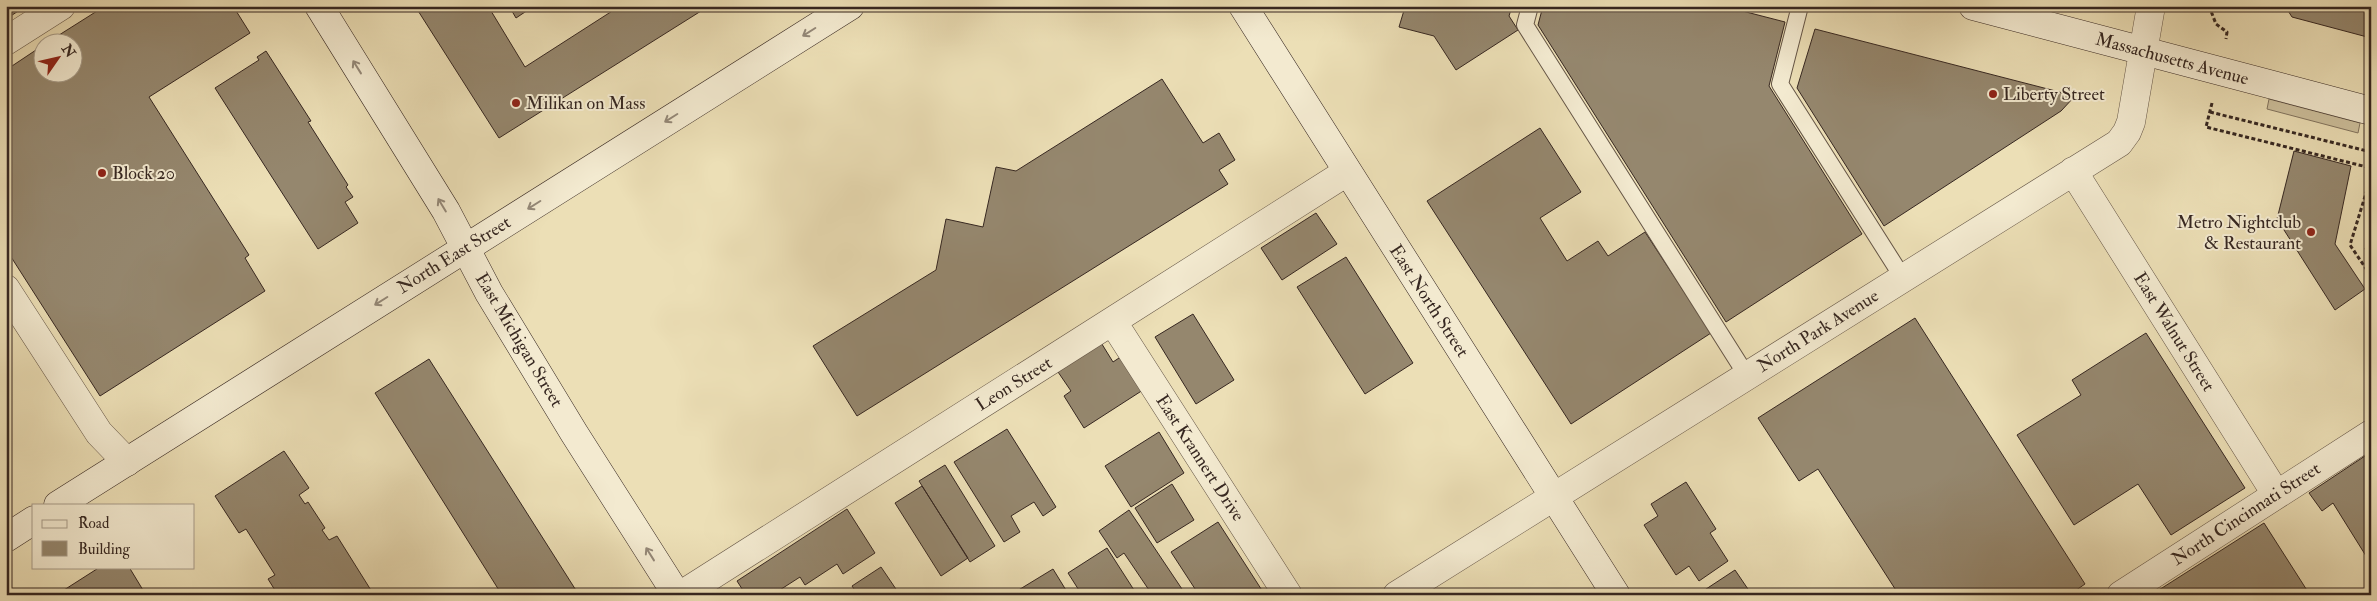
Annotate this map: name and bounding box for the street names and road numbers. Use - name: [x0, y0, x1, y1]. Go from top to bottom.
- street label: Massachusetts Avenue: [2093, 27, 2252, 91]
- street label: North East Street: [393, 211, 515, 299]
- street label: East North Street: [1384, 240, 1474, 362]
- street label: East Walnut Street: [2128, 268, 2220, 396]
- street label: East Michigan Street: [470, 269, 568, 411]
- street label: North Park Avenue: [1753, 284, 1883, 378]
- street label: Leon Street: [972, 351, 1057, 416]
- street label: East Krannert Drive: [1150, 390, 1250, 526]
- street label: North Cincinnati Street: [2167, 457, 2325, 571]

